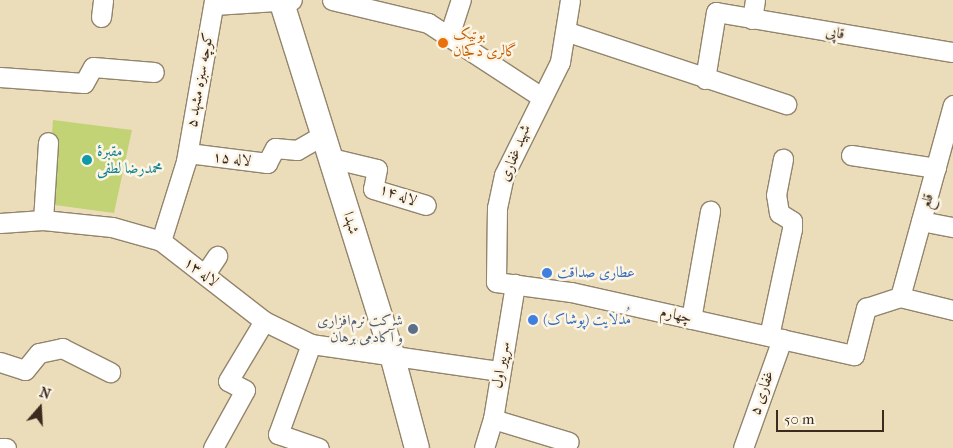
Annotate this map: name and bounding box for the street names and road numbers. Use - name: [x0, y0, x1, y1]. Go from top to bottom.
- street label: قاپی: [824, 23, 846, 43]
- street label: کوچه سبزه مشهد ۵: [183, 31, 217, 129]
- street label: شهید غفاری: [495, 122, 535, 184]
- street label: ۱۵ لاله: [212, 148, 252, 170]
- street label: ۱۴ لاله: [377, 180, 419, 210]
- street label: قلع: [916, 191, 938, 211]
- street label: شهدا: [339, 210, 363, 236]
- street label: لاله ۱۳: [180, 253, 222, 291]
- street label: چهارم: [658, 303, 694, 327]
- street label: سرپیر اول: [488, 340, 514, 390]
- street label: غفاری ۵: [746, 368, 778, 418]

